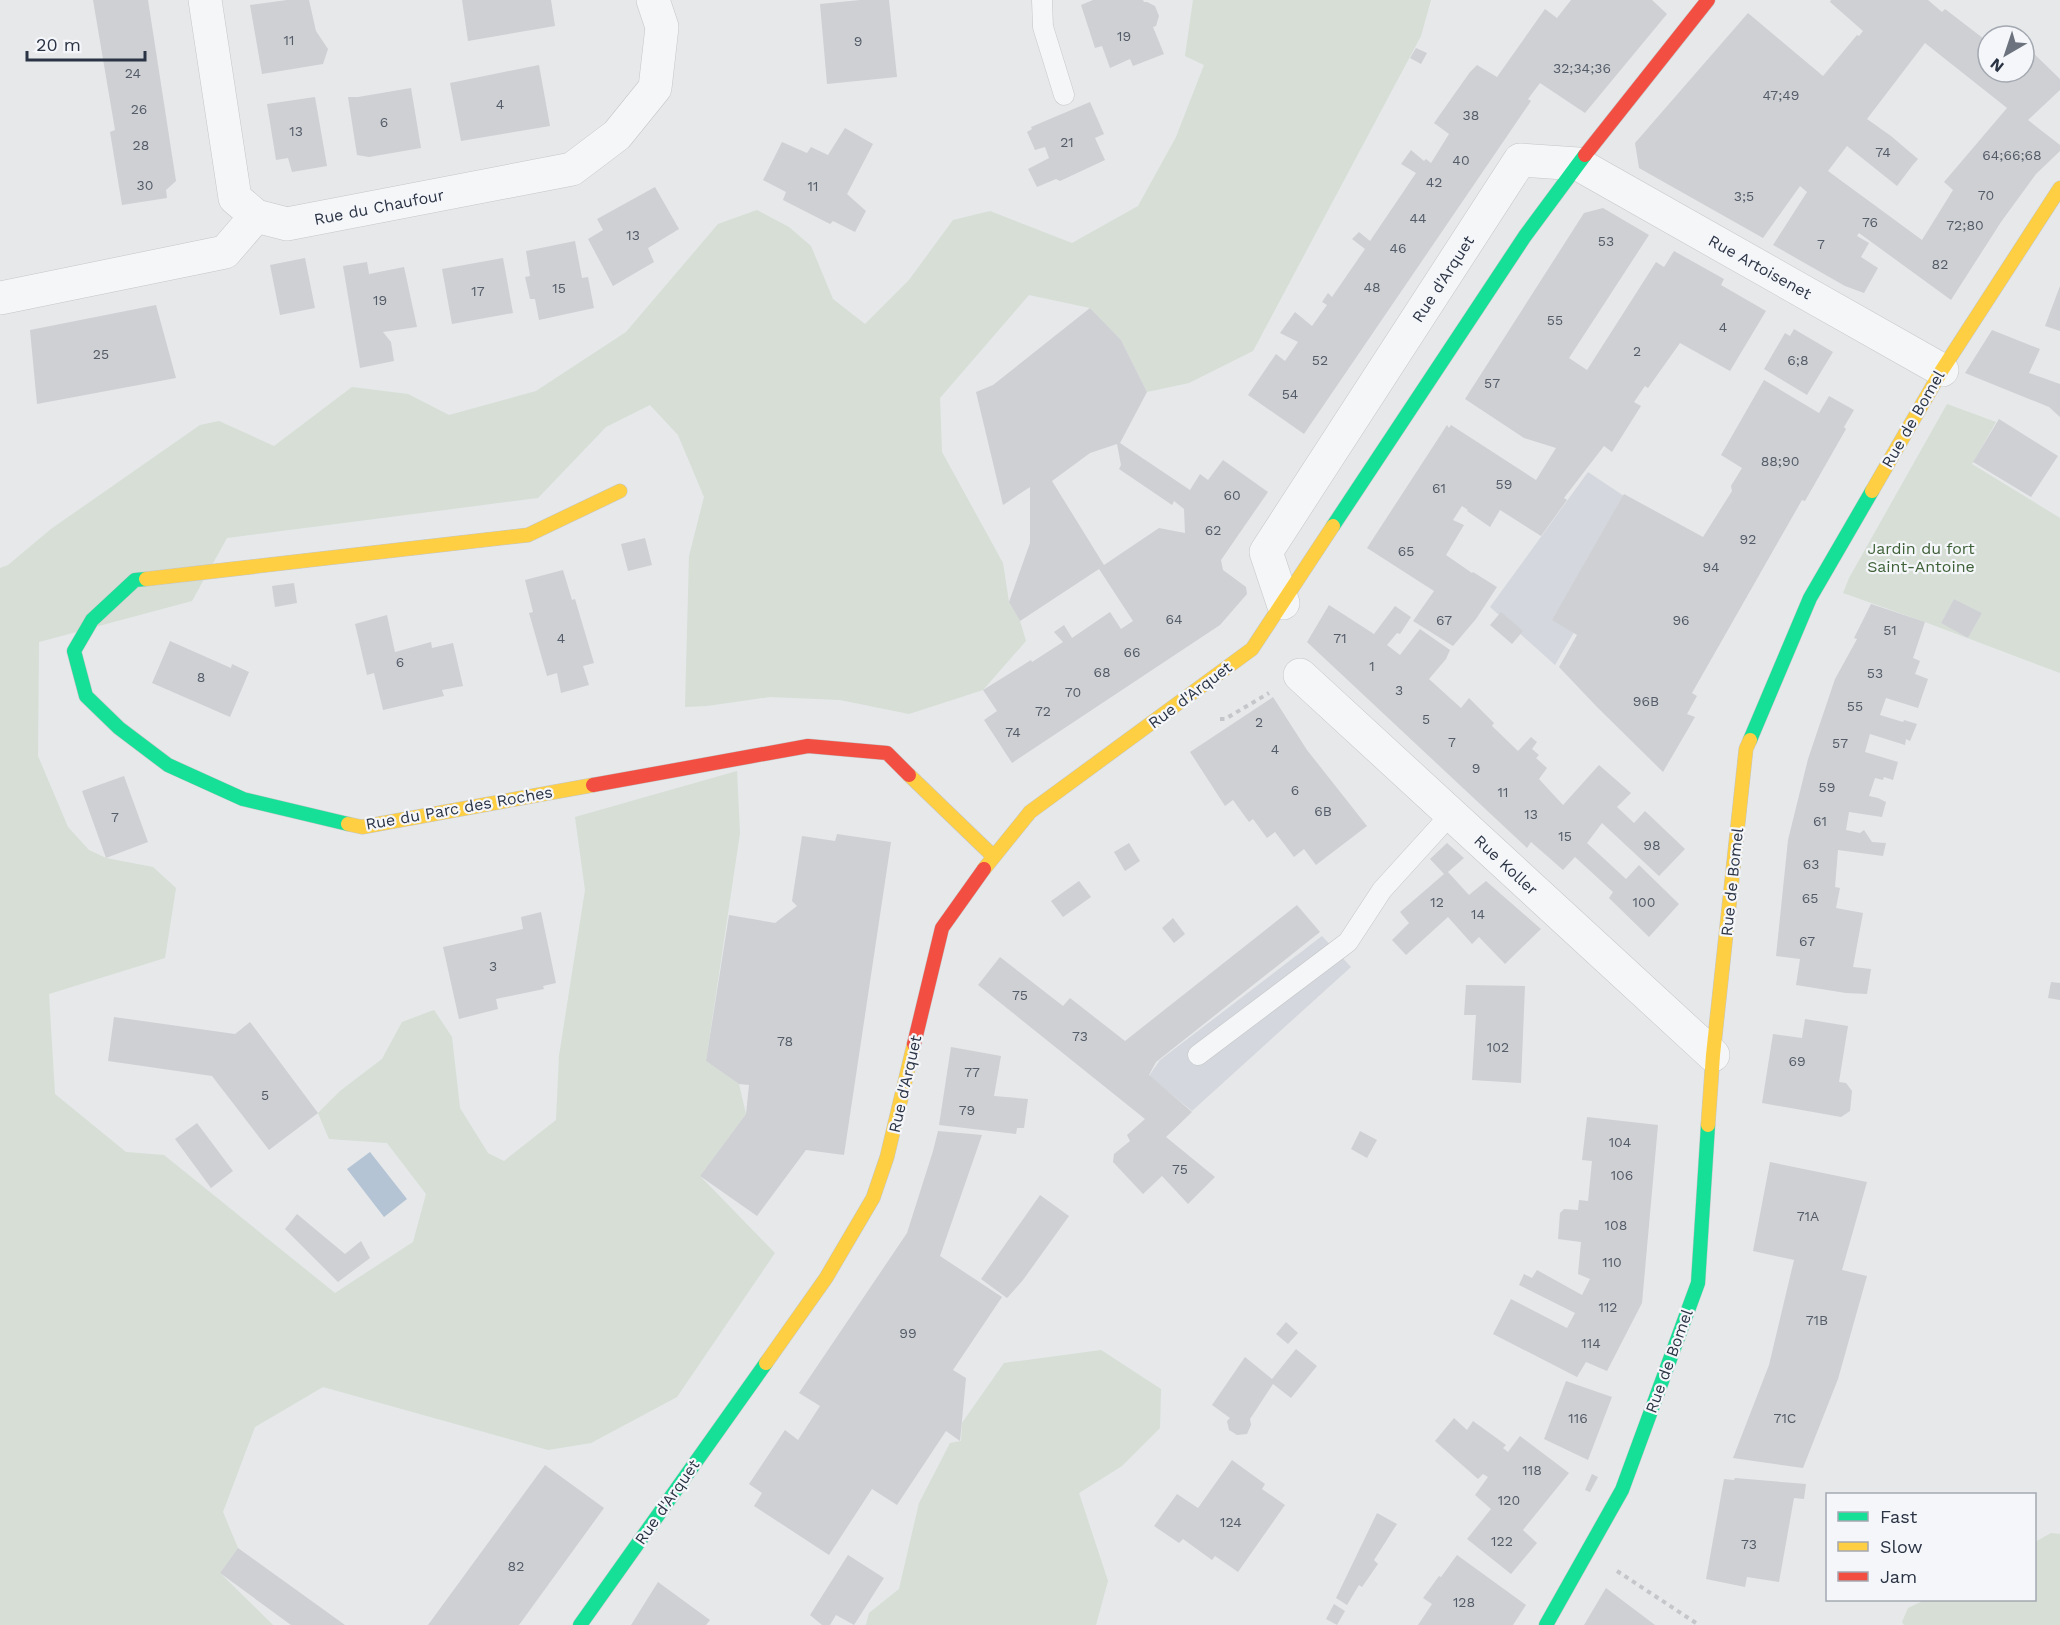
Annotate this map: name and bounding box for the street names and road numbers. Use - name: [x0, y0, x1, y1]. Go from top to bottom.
- street label: Rue du Chaufour: [312, 185, 446, 229]
- street label: Rue Artoisenet: [1705, 231, 1815, 303]
- street label: Rue d'Arquet: [1408, 232, 1478, 326]
- street label: Rue de Bomel: [1877, 367, 1949, 471]
- street label: Rue d'Arquet: [1145, 657, 1236, 733]
- street label: Rue du Parc des Roches: [364, 782, 554, 834]
- street label: Rue de Bomel: [1717, 827, 1747, 937]
- street label: Rue Koller: [1470, 831, 1542, 900]
- street label: Rue d'Arquet: [885, 1033, 926, 1135]
- street label: Rue de Bomel: [1641, 1306, 1697, 1416]
- street label: Rue d'Arquet: [631, 1456, 704, 1548]

